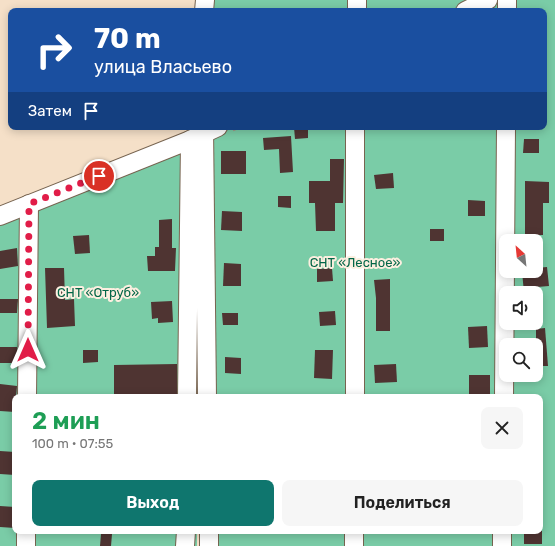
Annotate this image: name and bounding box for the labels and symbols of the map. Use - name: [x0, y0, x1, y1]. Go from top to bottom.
- pin: [82, 159, 116, 193]
- north arrow: [499, 234, 543, 278]
- park label: СНТ «Лесное»: [310, 255, 400, 270]
- park label: СНТ «Отруб»: [57, 285, 139, 300]
- position arrow: [7, 329, 49, 371]

